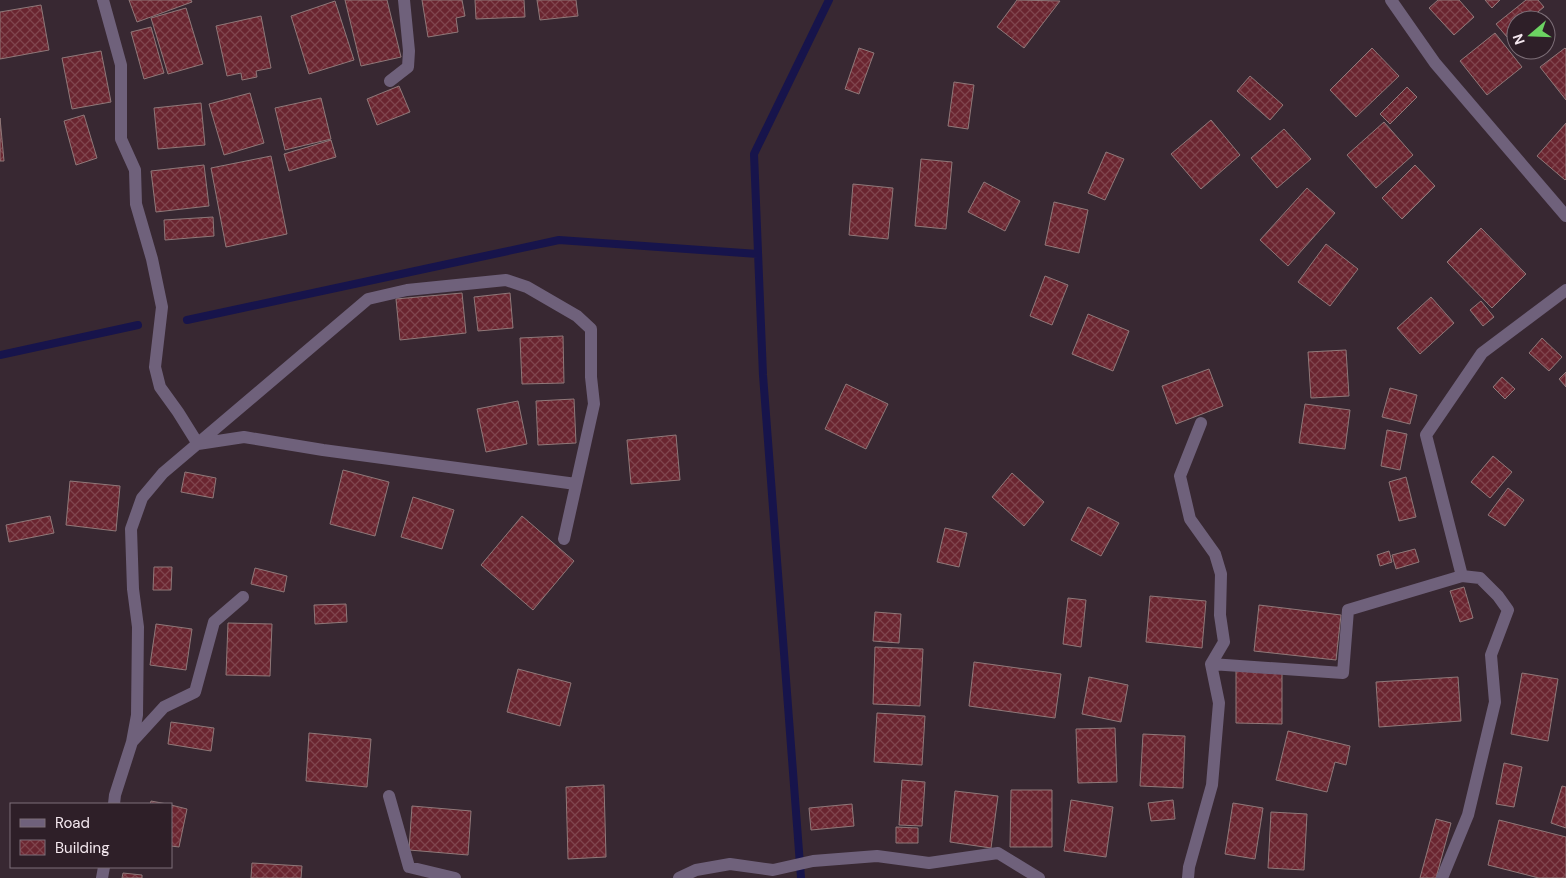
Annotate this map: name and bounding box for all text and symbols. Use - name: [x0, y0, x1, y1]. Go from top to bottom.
- north arrow: [1506, 10, 1556, 60]
- text: N: [1509, 31, 1529, 47]
- legend: [10, 803, 172, 868]
- text: Road: [55, 813, 90, 833]
- text: Building: [55, 838, 110, 858]

